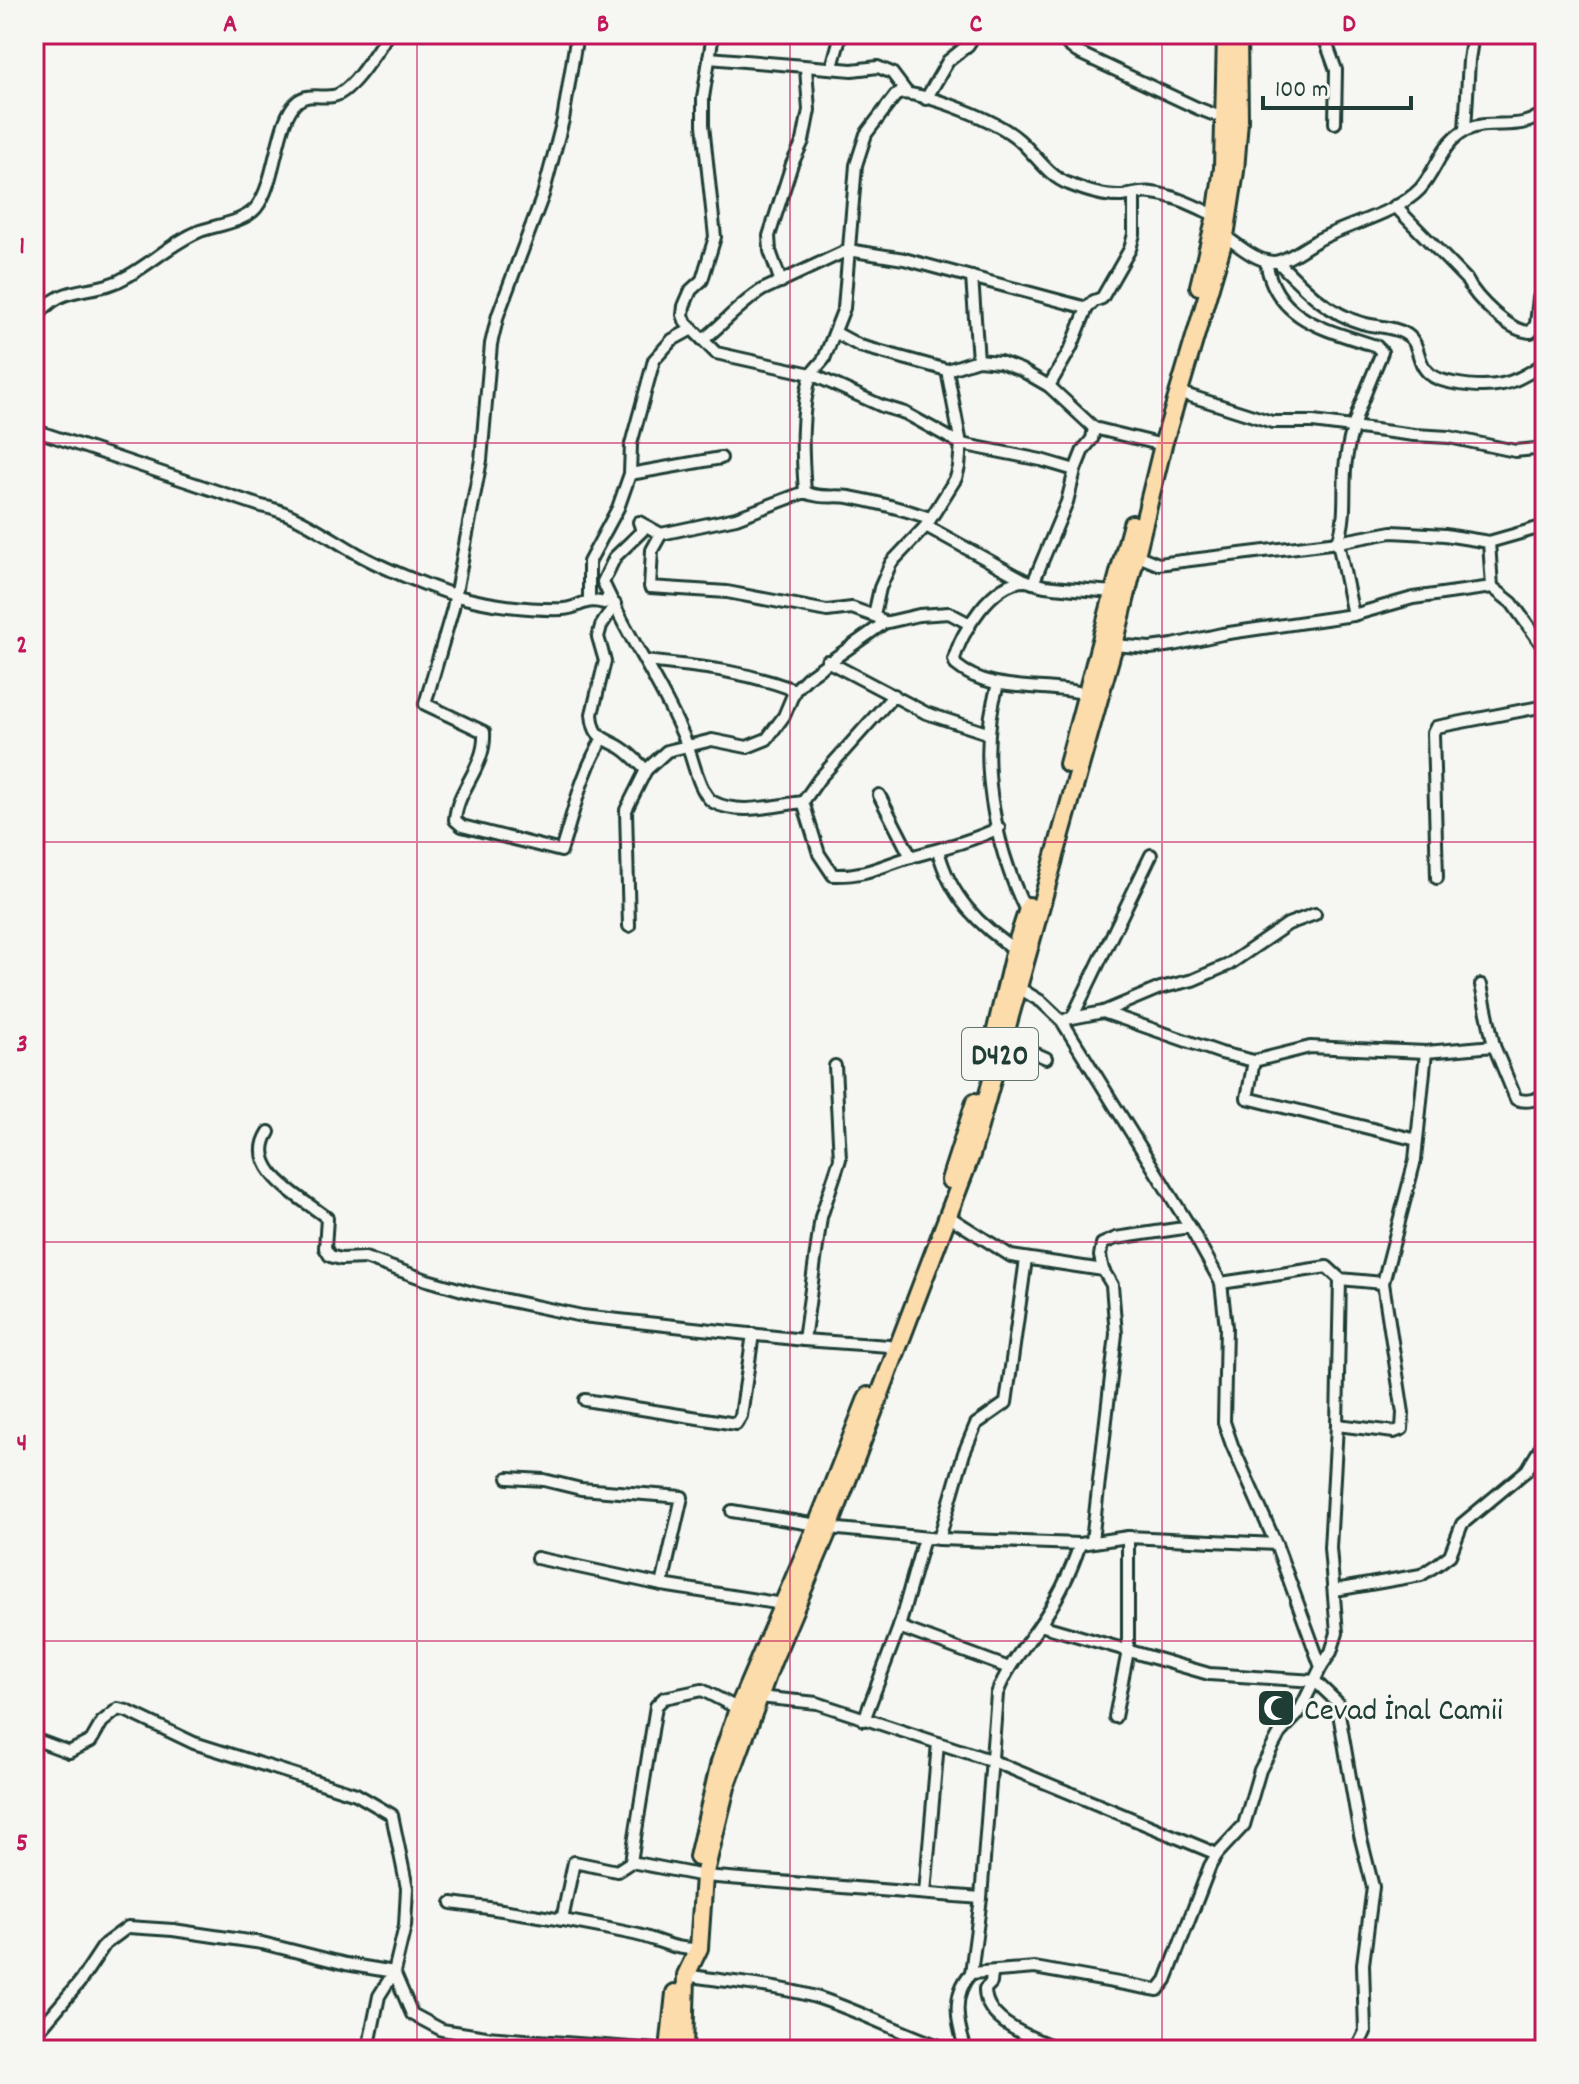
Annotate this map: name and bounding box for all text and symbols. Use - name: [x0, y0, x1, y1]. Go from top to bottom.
- text: A: [223, 7, 237, 44]
- text: B: [597, 7, 609, 44]
- text: C: [970, 7, 983, 44]
- text: D: [1342, 7, 1356, 44]
- scale bar: [1263, 60, 1411, 110]
- text: 100 m: [1275, 74, 1328, 108]
- text: 1: [19, 229, 25, 266]
- text: 2: [16, 628, 28, 665]
- text: 3: [16, 1027, 28, 1064]
- road number: D420: [962, 1028, 1038, 1080]
- text: 4: [17, 1426, 27, 1463]
- mosque icon: Cevad İnal Camii: [1255, 1687, 1297, 1729]
- place label: Cevad İnal Camii: [1304, 1690, 1503, 1736]
- text: 5: [16, 1826, 28, 1863]

